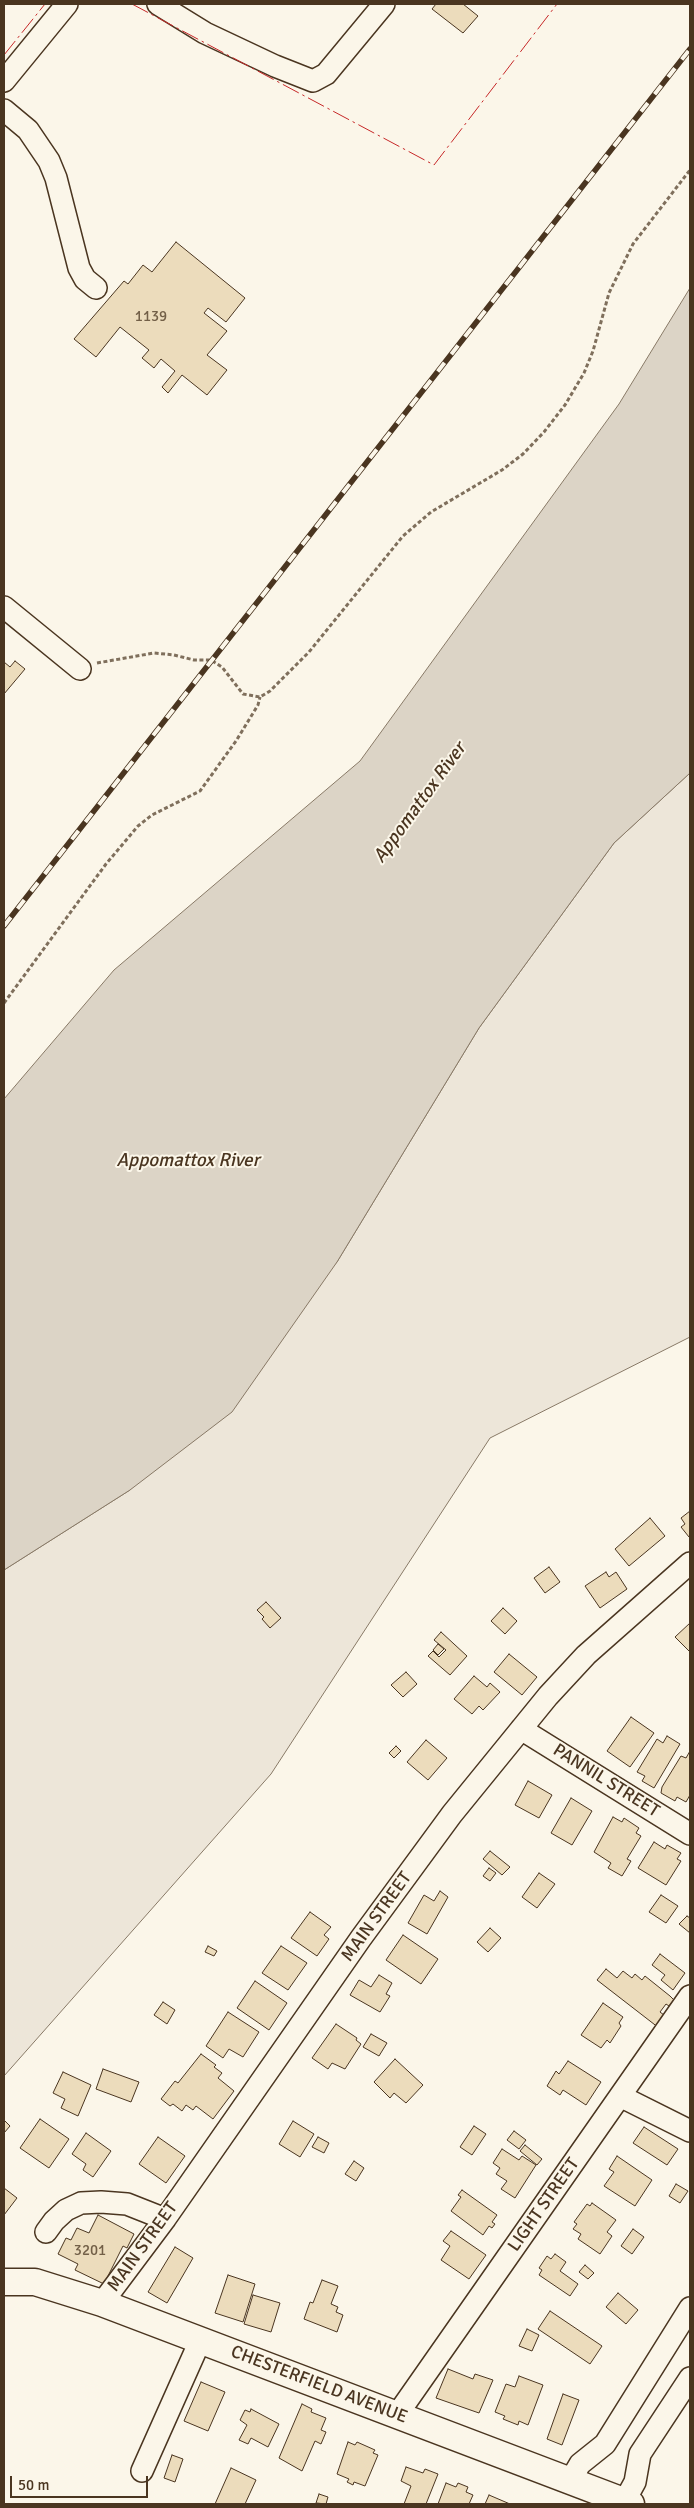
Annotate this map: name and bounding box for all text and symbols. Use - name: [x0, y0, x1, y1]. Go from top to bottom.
- house number: 1139: [135, 308, 167, 326]
- water label: Appomattox River: [369, 738, 471, 868]
- water label: Appomattox River: [116, 1150, 260, 1172]
- street label: PANNIL STREET: [549, 1740, 663, 1822]
- street label: MAIN STREET: [337, 1868, 417, 1966]
- street label: LIGHT STREET: [504, 2154, 584, 2256]
- street label: MAIN STREET: [103, 2198, 183, 2296]
- house number: 3201: [74, 2242, 106, 2260]
- street label: CHESTERFIELD AVENUE: [228, 2341, 410, 2429]
- scale bar: [12, 2466, 150, 2498]
- text: 50 m: [18, 2476, 49, 2494]

